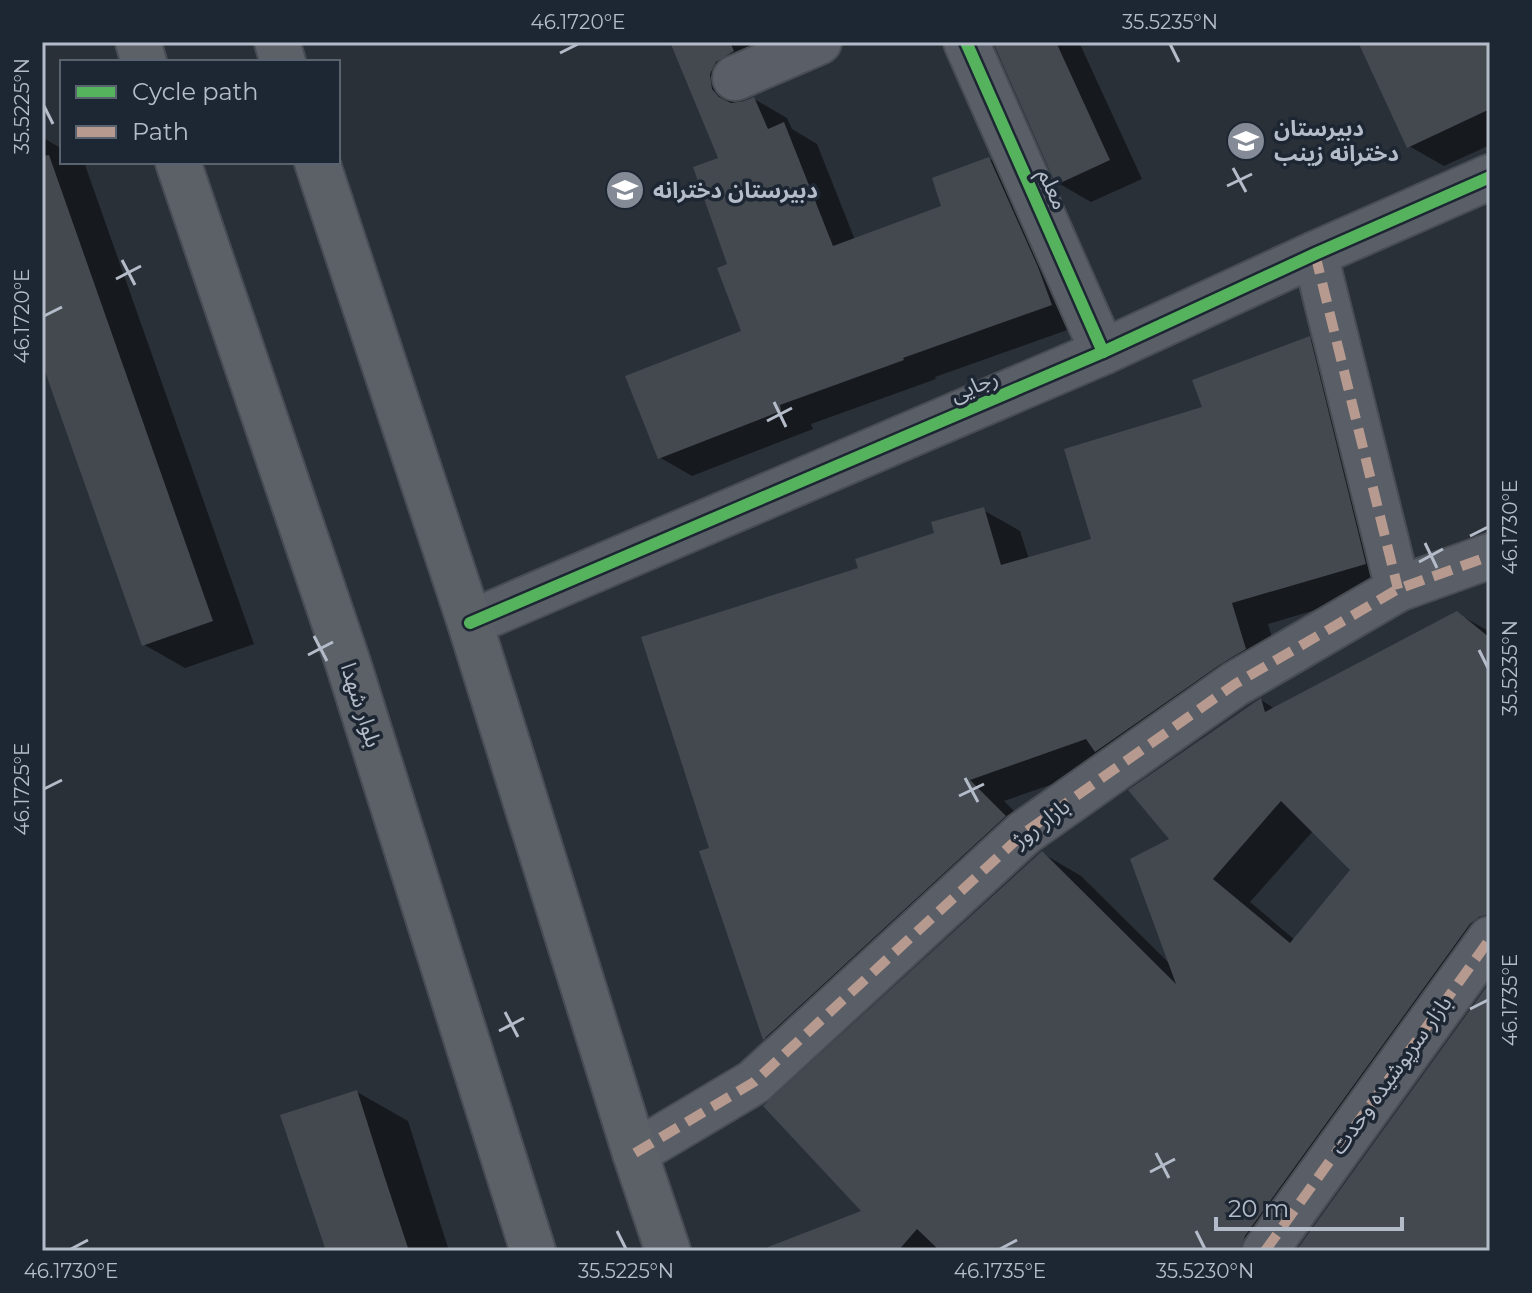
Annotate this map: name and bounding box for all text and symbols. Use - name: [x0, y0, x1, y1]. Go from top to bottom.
- text: 46.1720°E: [531, 10, 625, 34]
- text: 35.5235°N: [1122, 10, 1218, 34]
- text: 35.5225°N: [10, 58, 34, 154]
- legend: [60, 60, 340, 164]
- text: Cycle path: [132, 77, 259, 106]
- place label: دبیرستان دخترانه زینب: [1274, 115, 1399, 167]
- text: Path: [132, 117, 189, 146]
- school or university icon: دبیرستان دخترانه زینب: [1225, 120, 1267, 162]
- street label: معلم: [1029, 164, 1074, 215]
- school or university icon: دبیرستان دخترانه: [604, 169, 646, 211]
- place label: دبیرستان دخترانه: [653, 177, 818, 204]
- text: 46.1720°E: [10, 269, 34, 363]
- street label: رجایی: [946, 364, 1002, 408]
- text: 46.1730°E: [1498, 480, 1522, 574]
- text: 35.5235°N: [1498, 620, 1522, 716]
- street label: بلوار شهدا: [335, 659, 387, 751]
- text: 46.1725°E: [10, 743, 34, 835]
- street label: بازار روژ: [1006, 793, 1075, 854]
- text: 46.1735°E: [1498, 954, 1522, 1046]
- street label: بازار سرپوشیده وحدت: [1324, 990, 1459, 1160]
- scale bar: [1216, 1181, 1402, 1231]
- text: 20 m: [1228, 1194, 1289, 1223]
- text: 46.1730°E: [24, 1259, 118, 1283]
- text: 35.5225°N: [578, 1259, 674, 1283]
- text: 46.1735°E: [954, 1259, 1046, 1283]
- text: 35.5230°N: [1156, 1259, 1254, 1283]

